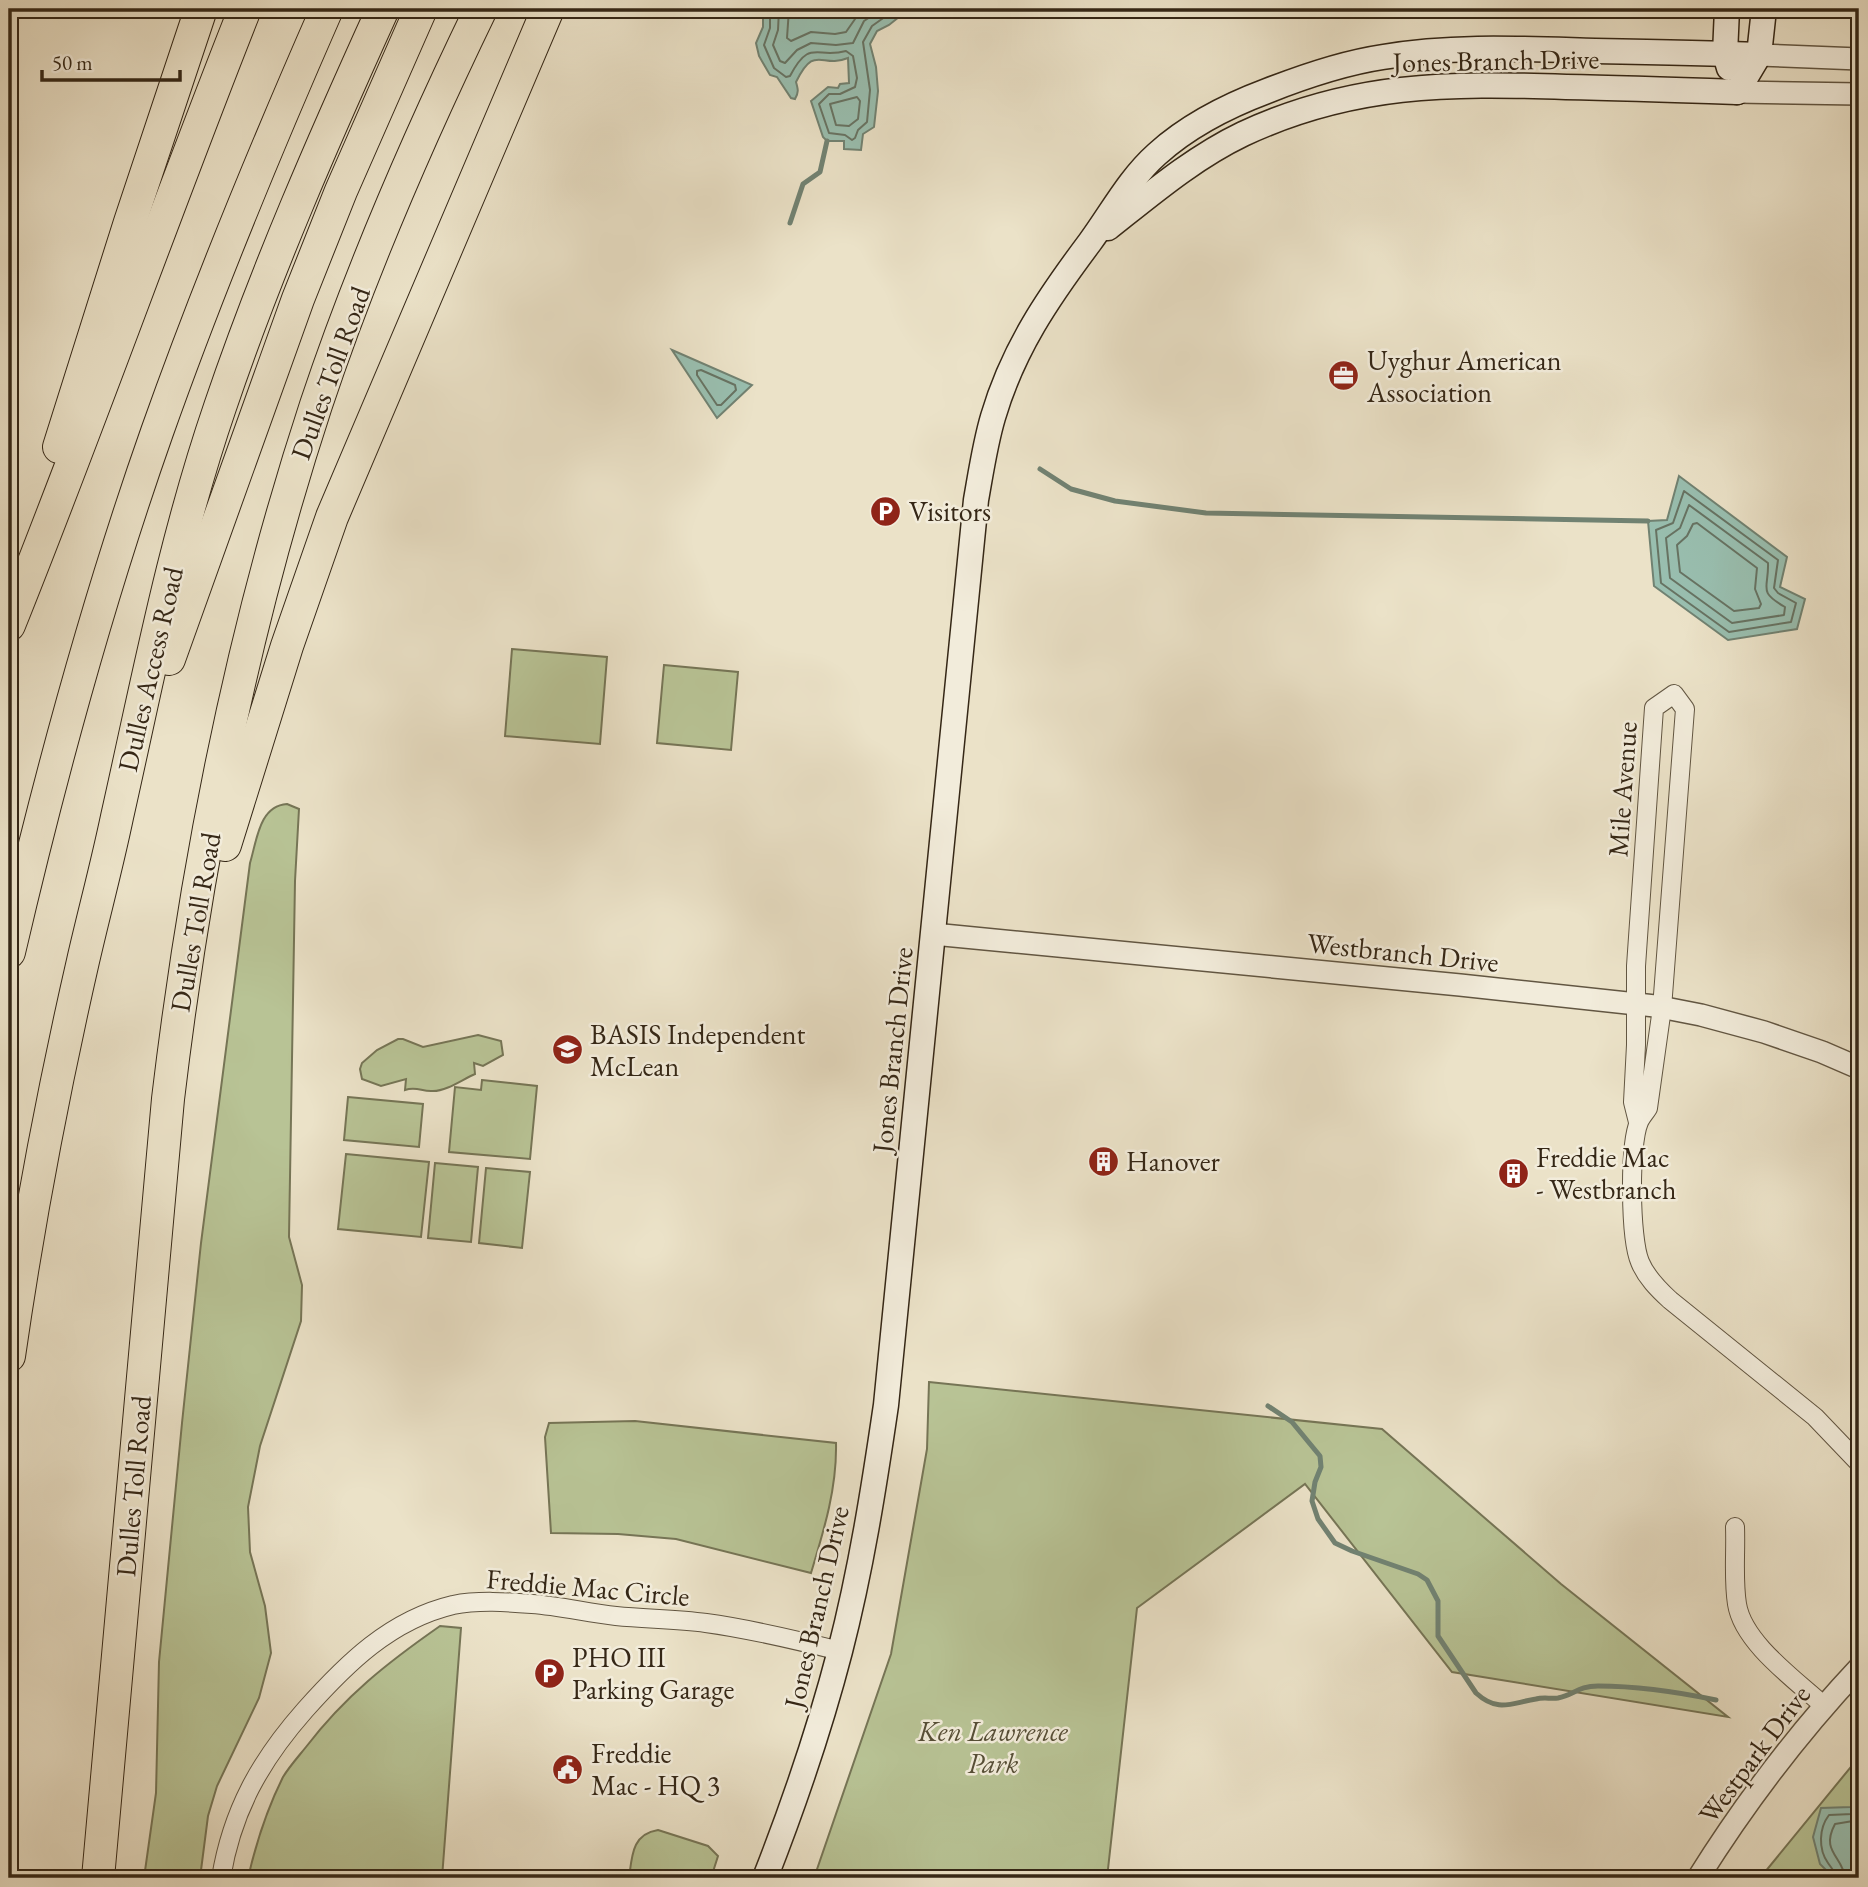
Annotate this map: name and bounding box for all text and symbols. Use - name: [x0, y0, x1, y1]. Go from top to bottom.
- scale bar: [42, 38, 180, 82]
- street label: Jones Branch Drive: [1390, 40, 1600, 80]
- text: 50 m: [52, 49, 93, 76]
- street label: Dulles Toll Road: [282, 281, 378, 465]
- place label: Uyghur American Association: [1366, 342, 1562, 410]
- office icon: Uyghur American Association: [1327, 359, 1361, 393]
- place label: Visitors: [909, 493, 991, 529]
- parking icon: Visitors: [869, 494, 903, 528]
- street label: Dulles Access Road: [109, 562, 191, 775]
- street label: Mile Avenue: [1599, 720, 1645, 858]
- street label: Dulles Toll Road: [161, 829, 229, 1015]
- street label: Westbranch Drive: [1305, 924, 1501, 980]
- street label: Jones Branch Drive: [863, 945, 921, 1157]
- place label: BASIS Independent McLean: [590, 1016, 805, 1084]
- school or university icon: BASIS Independent McLean: [550, 1033, 584, 1067]
- place label: Freddie Mac - Westbranch: [1536, 1139, 1676, 1207]
- place label: Hanover: [1126, 1143, 1221, 1179]
- building icon: Hanover: [1086, 1144, 1120, 1178]
- building icon: Freddie Mac - Westbranch: [1496, 1156, 1530, 1190]
- street label: Dulles Toll Road: [107, 1393, 159, 1578]
- street label: Jones Branch Drive: [775, 1502, 857, 1714]
- street label: Freddie Mac Circle: [485, 1560, 691, 1614]
- place label: PHO III Parking Garage: [572, 1639, 734, 1707]
- parking icon: PHO III Parking Garage: [532, 1656, 566, 1690]
- street label: Westpark Drive: [1690, 1677, 1818, 1831]
- park label: Ken Lawrence Park: [917, 1713, 1068, 1781]
- place label: Freddie Mac - HQ 3: [591, 1735, 720, 1803]
- public building icon: Freddie Mac - HQ 3: [551, 1752, 585, 1786]

